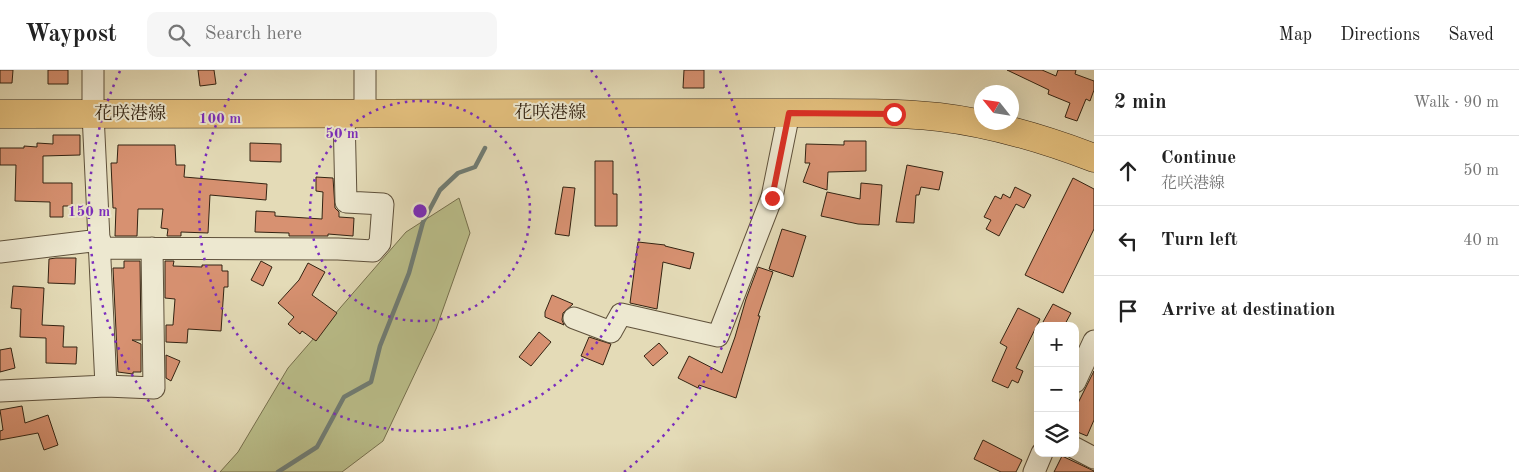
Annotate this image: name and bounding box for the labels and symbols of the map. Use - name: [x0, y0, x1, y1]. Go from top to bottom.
- north arrow: [974, 85, 1019, 130]
- street label: 花咲港線: [514, 102, 586, 122]
- street label: 花咲港線: [94, 103, 166, 123]
- route start: [883, 103, 906, 126]
- text: 100 m: [199, 112, 241, 127]
- text: 50 m: [325, 127, 359, 142]
- route end: [761, 187, 784, 210]
- centre of rings: [411, 202, 429, 220]
- text: 150 m: [68, 205, 110, 220]

